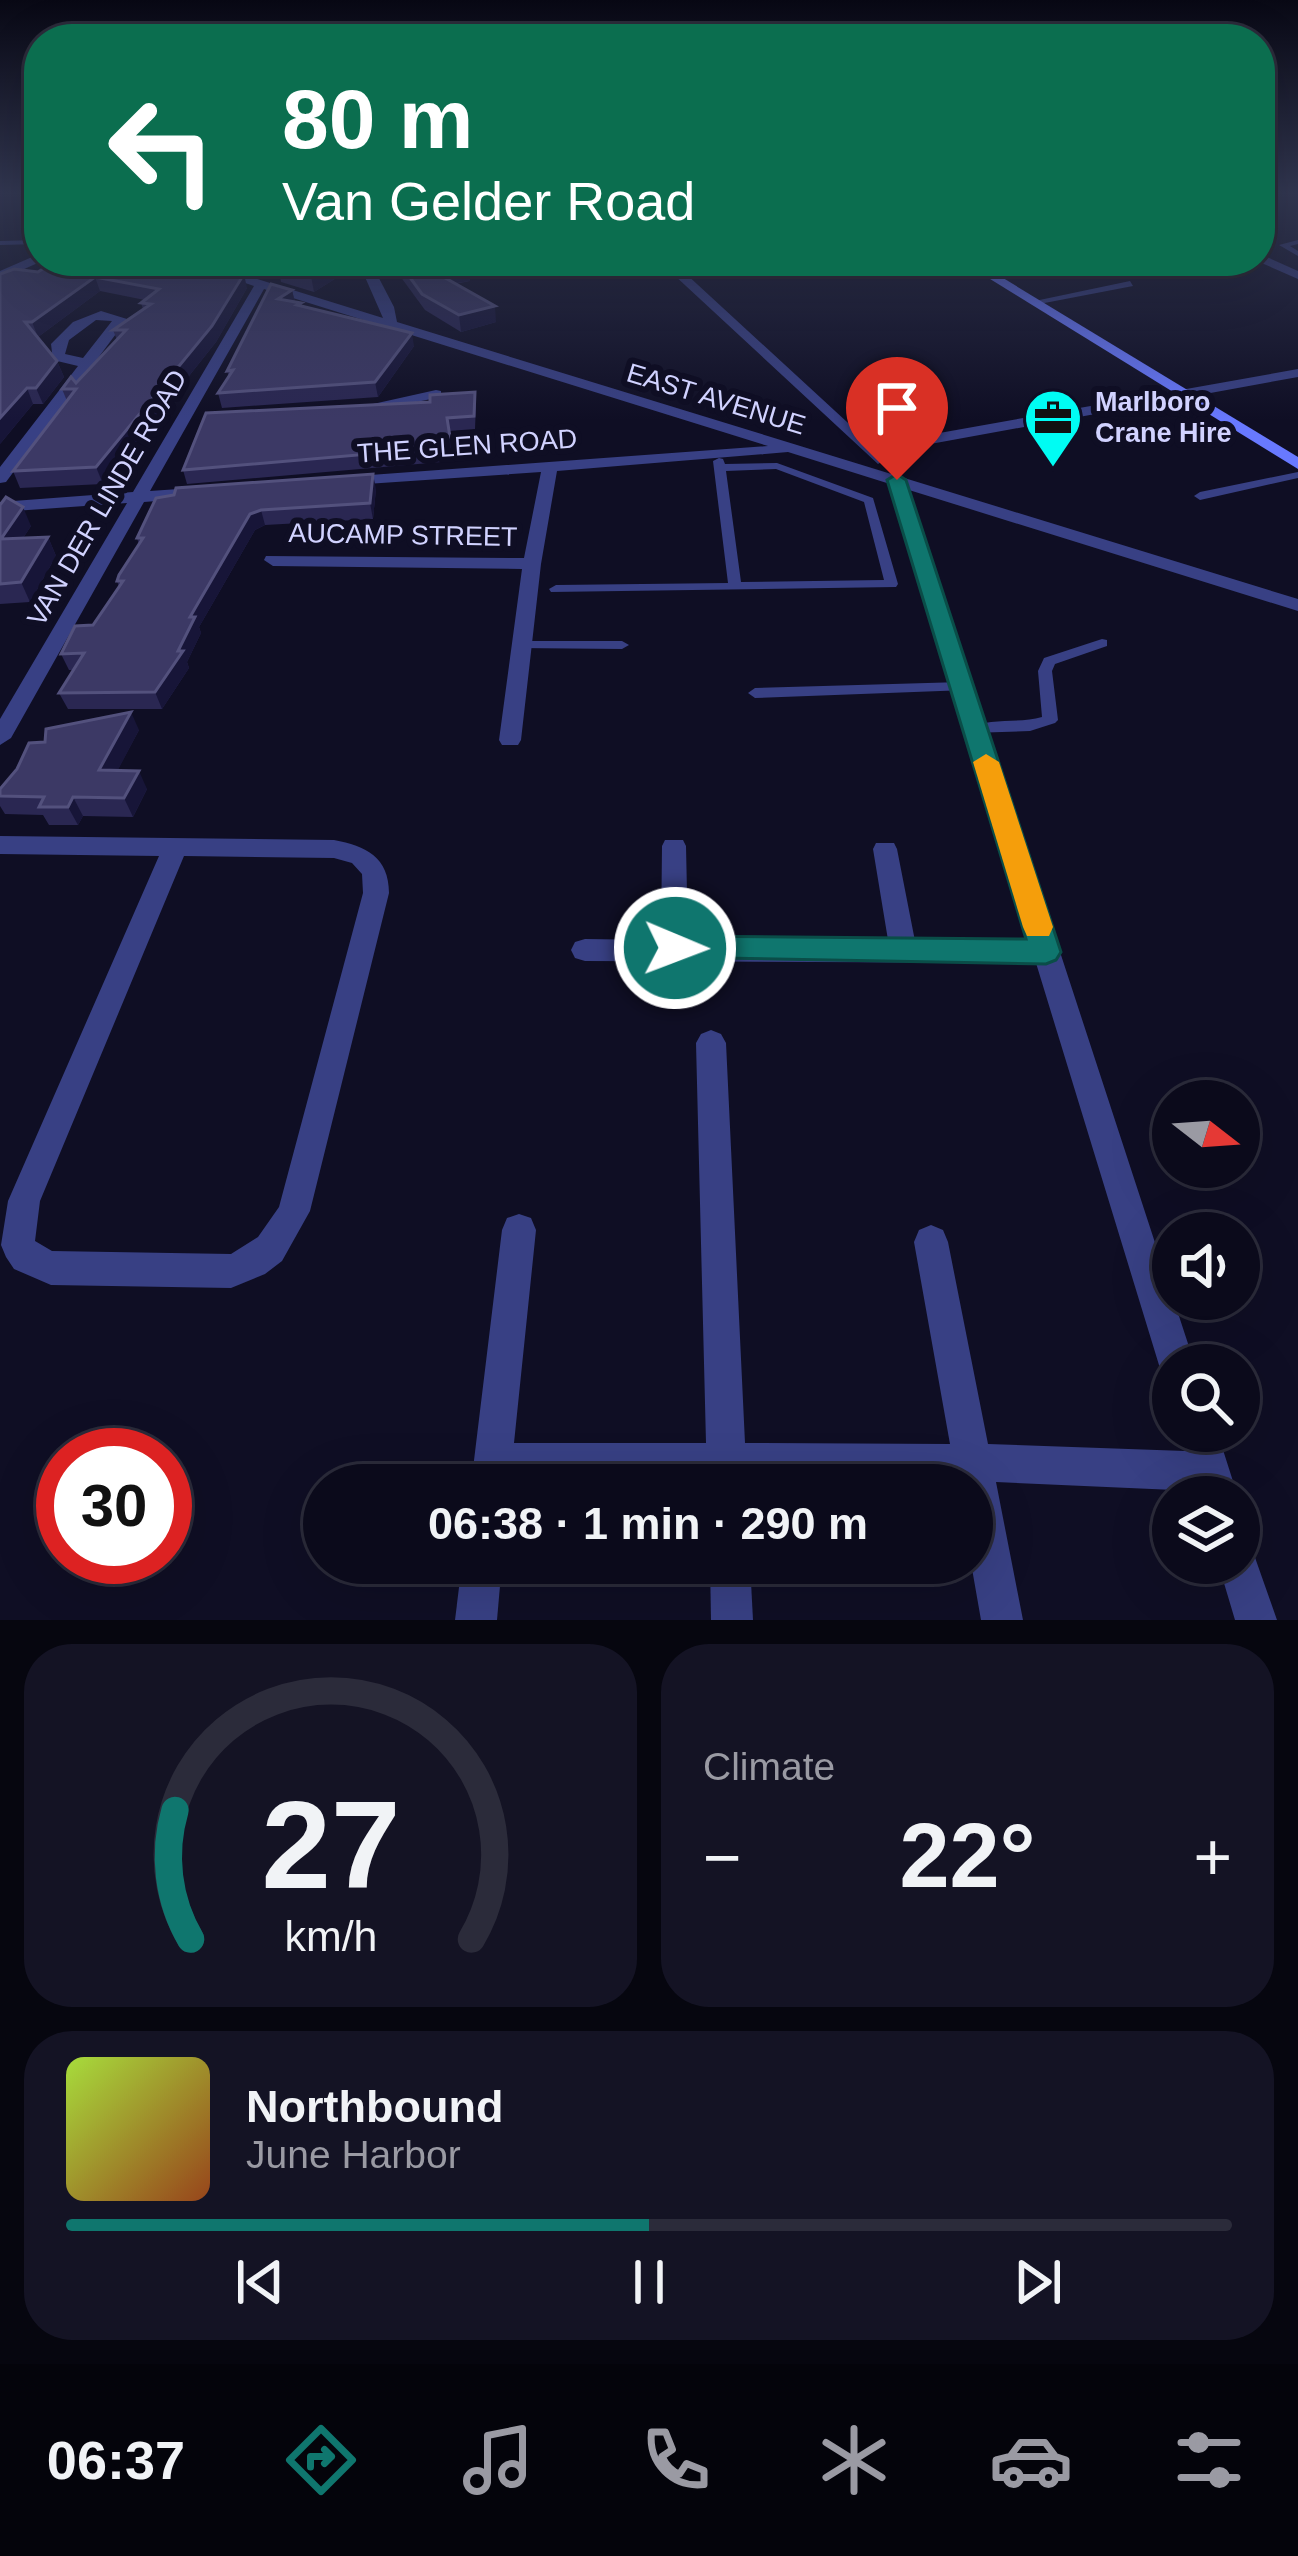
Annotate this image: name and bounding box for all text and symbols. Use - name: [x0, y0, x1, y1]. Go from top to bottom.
- icon: left: [84, 72, 240, 228]
- text: 80 m: [282, 72, 473, 166]
- text: Van Gelder Road: [282, 171, 695, 231]
- pin: [846, 357, 948, 480]
- street label: EAST AVENUE: [623, 358, 809, 440]
- street label: VAN DER LINDE ROAD: [21, 365, 193, 631]
- icon: arrive: [864, 375, 930, 441]
- office icon: Marlboro Crane Hire: [1022, 387, 1084, 469]
- place label: Marlboro Crane Hire: [1095, 387, 1232, 448]
- street label: THE GLEN ROAD: [356, 423, 578, 469]
- street label: AUCAMP STREET: [288, 518, 518, 552]
- position arrow: [612, 885, 738, 1011]
- north arrow: [1152, 1080, 1260, 1188]
- map controls: [1152, 1080, 1260, 1584]
- button: sound: [1152, 1212, 1260, 1320]
- button: search: [1152, 1344, 1260, 1452]
- speed limit sign: 30: [36, 1428, 192, 1584]
- button: layers: [1152, 1476, 1260, 1584]
- text: 06:38 · 1 min · 290 m: [428, 1498, 868, 1549]
- text: Climate: [703, 1745, 835, 1788]
- text: 27: [261, 1775, 400, 1914]
- text: 22°: [899, 1806, 1036, 1906]
- text: −: [703, 1820, 742, 1894]
- text: +: [1193, 1820, 1232, 1894]
- text: km/h: [284, 1911, 377, 1959]
- text: Northbound: [246, 2081, 503, 2132]
- text: June Harbor: [246, 2133, 461, 2176]
- icon: previous: [227, 2249, 293, 2315]
- icon: pause: [616, 2249, 682, 2315]
- icon: next: [1005, 2249, 1071, 2315]
- icon: directions: [279, 2418, 363, 2502]
- icon: music: [456, 2418, 540, 2502]
- icon: phone: [634, 2418, 718, 2502]
- icon: climate: [812, 2418, 896, 2502]
- icon: car: [989, 2418, 1073, 2502]
- icon: filters: [1167, 2418, 1251, 2502]
- text: 06:37: [47, 2430, 185, 2490]

